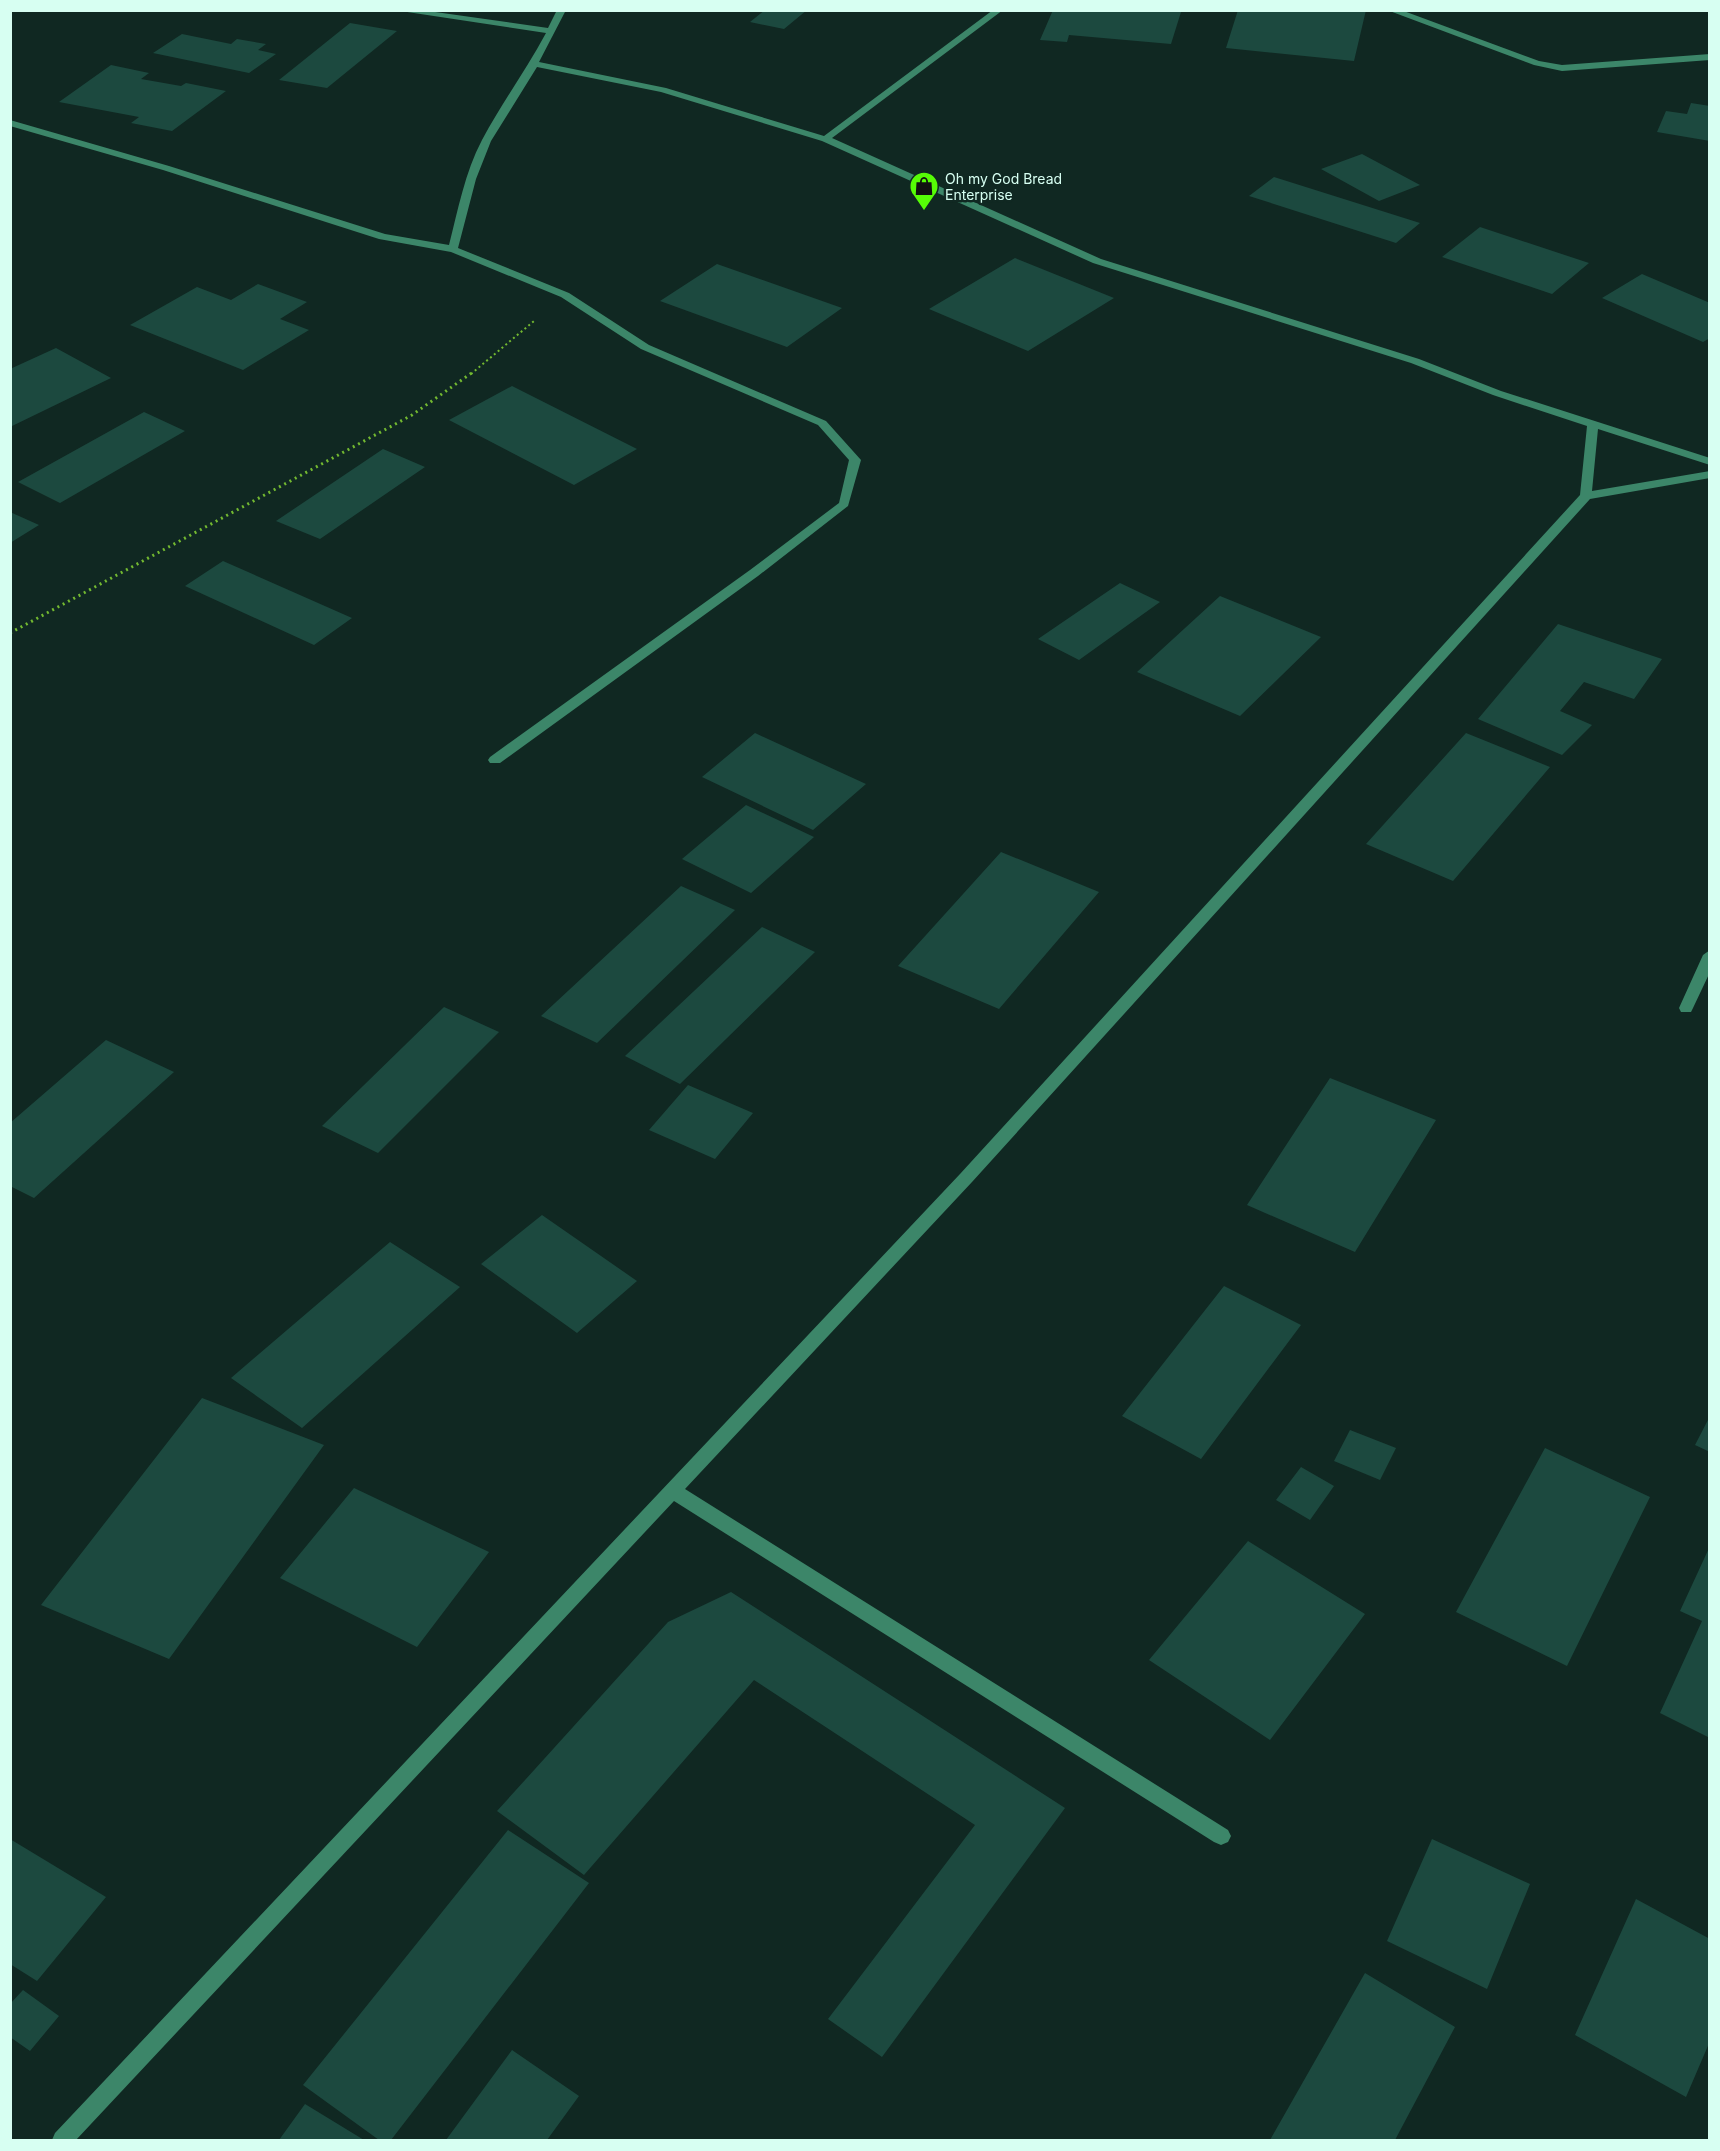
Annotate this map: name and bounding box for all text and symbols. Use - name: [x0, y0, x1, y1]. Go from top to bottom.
- shop icon: Oh my God Bread Enterprise: [908, 170, 940, 212]
- place label: Oh my God Bread Enterprise: [945, 170, 1062, 203]

